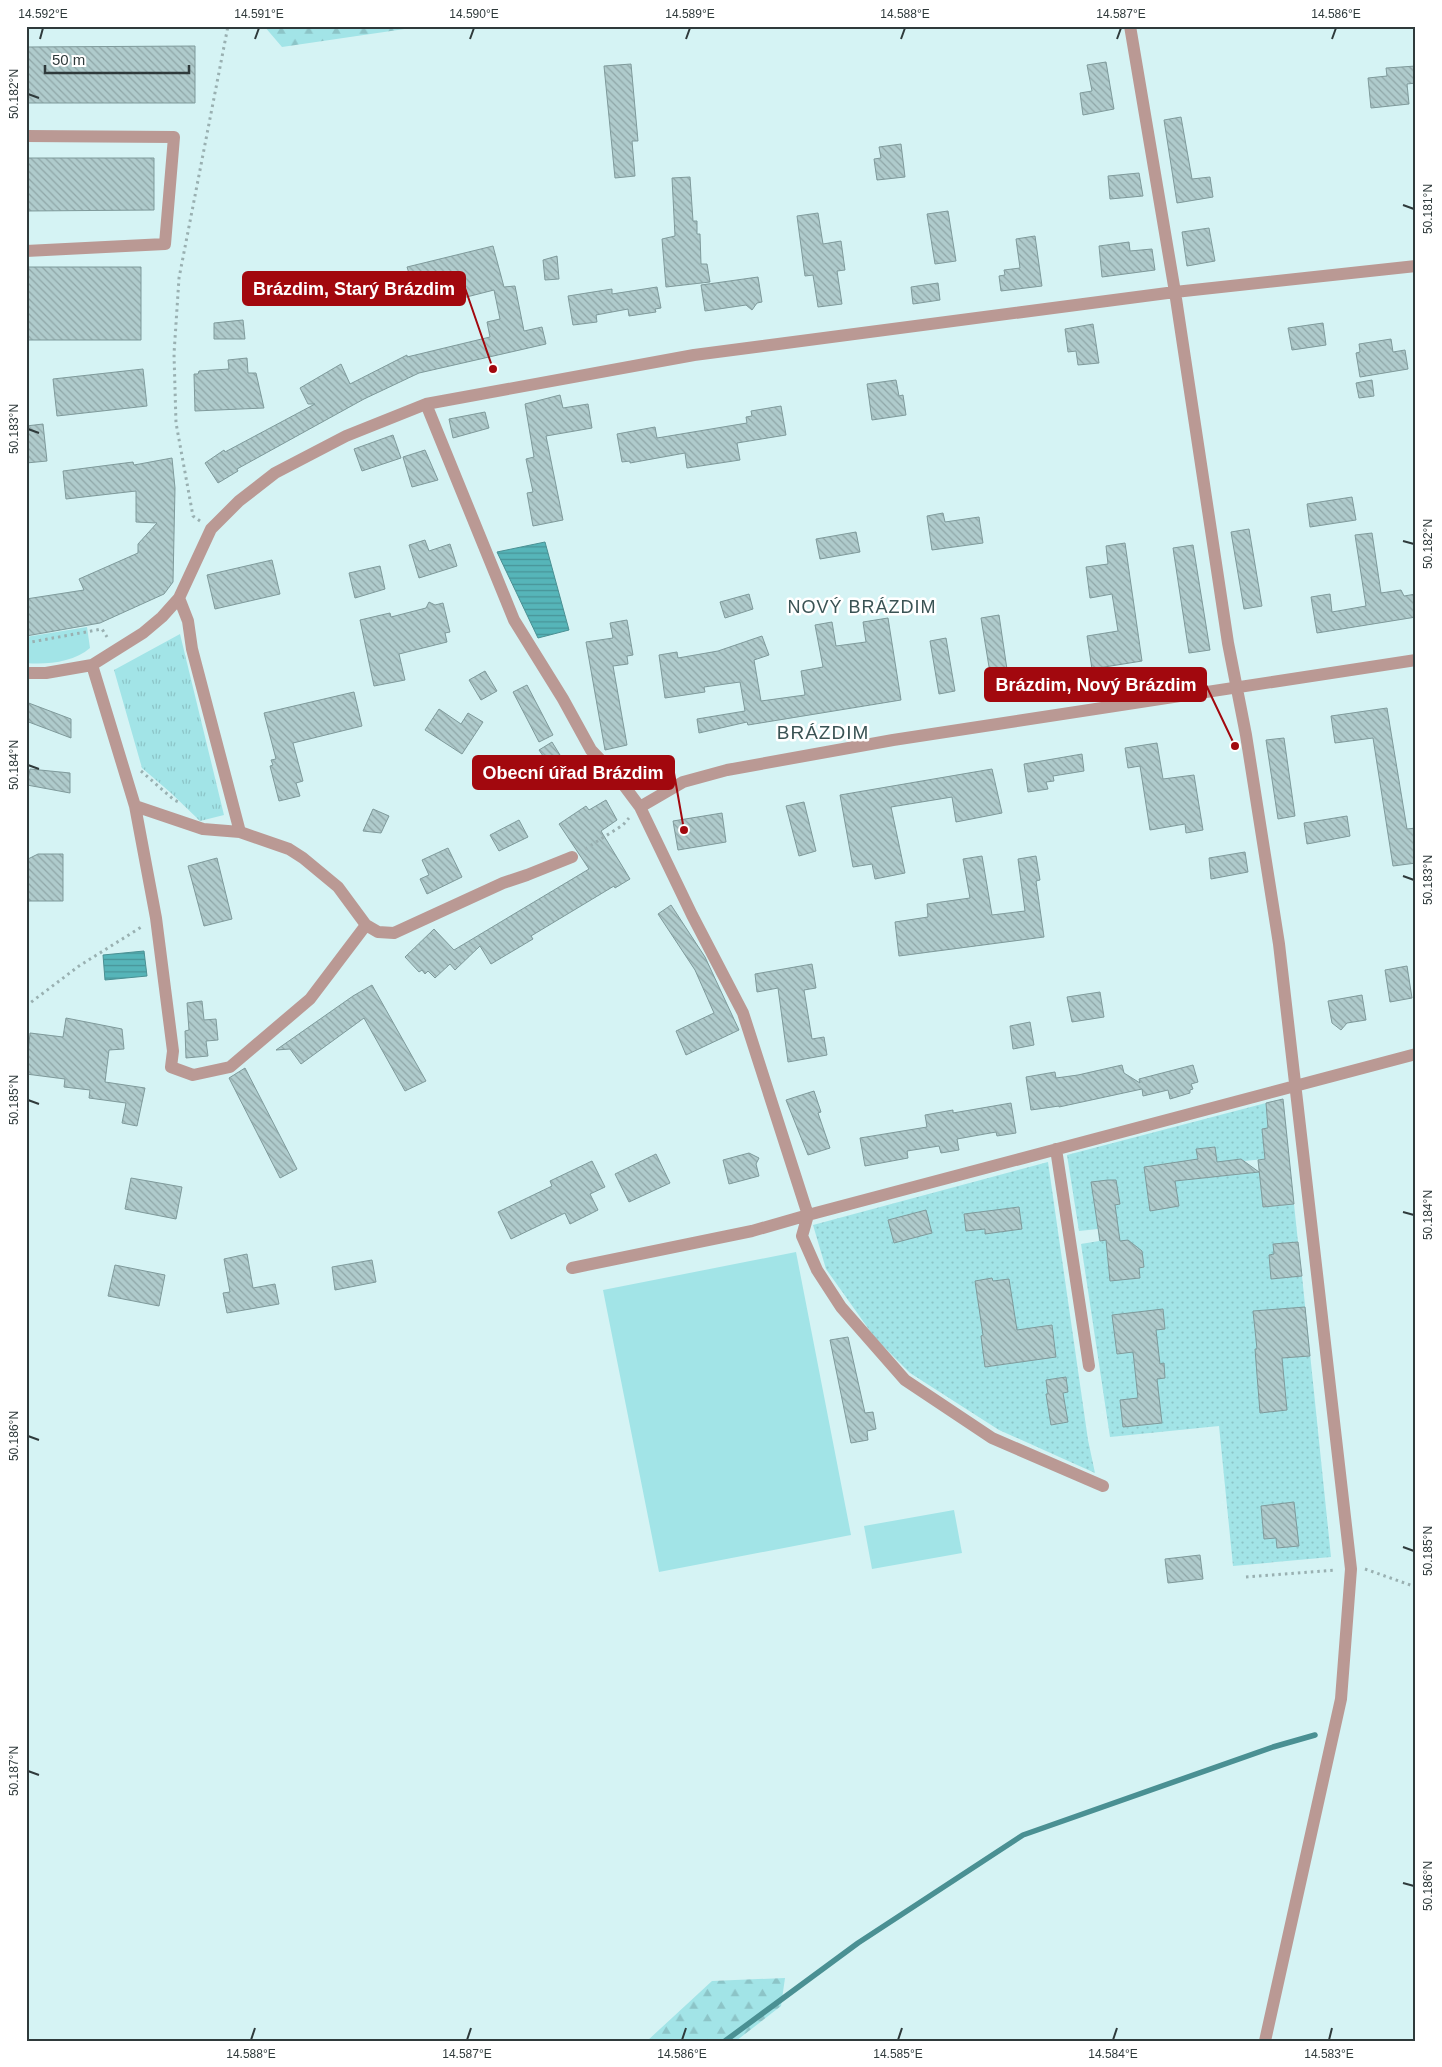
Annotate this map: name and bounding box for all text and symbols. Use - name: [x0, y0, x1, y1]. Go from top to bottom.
- text: 14.592°E: [18, 7, 68, 21]
- text: 14.591°E: [234, 7, 284, 21]
- text: 14.590°E: [449, 7, 499, 21]
- text: 14.589°E: [665, 7, 715, 21]
- text: 14.588°E: [880, 7, 930, 21]
- text: 14.587°E: [1096, 7, 1146, 21]
- text: 14.586°E: [1311, 7, 1361, 21]
- scale bar: [45, 42, 189, 74]
- text: 50 m: [52, 51, 85, 68]
- text: 50.182°N: [7, 69, 21, 119]
- text: 50.181°N: [1421, 184, 1435, 234]
- callout: Brázdim, Starý Brázdim: [243, 272, 465, 305]
- text: Brázdim, Starý Brázdim: [253, 279, 455, 299]
- text: 50.183°N: [7, 404, 21, 454]
- text: 50.182°N: [1421, 519, 1435, 569]
- district label: NOVÝ BRÁZDIM: [787, 597, 937, 617]
- callout: Brázdim, Nový Brázdim: [985, 668, 1206, 701]
- text: Brázdim, Nový Brázdim: [995, 675, 1197, 695]
- district label: BRÁZDIM: [777, 722, 869, 743]
- text: 50.184°N: [7, 740, 21, 790]
- callout: Obecní úřad Brázdim: [473, 756, 674, 789]
- text: Obecní úřad Brázdim: [482, 763, 664, 783]
- text: 50.183°N: [1421, 855, 1435, 905]
- text: 50.185°N: [7, 1075, 21, 1125]
- text: 50.184°N: [1421, 1190, 1435, 1240]
- text: 50.186°N: [7, 1411, 21, 1461]
- text: 50.185°N: [1421, 1526, 1435, 1576]
- text: 50.187°N: [7, 1746, 21, 1796]
- text: 50.186°N: [1421, 1861, 1435, 1911]
- text: 14.588°E: [226, 2047, 276, 2061]
- text: 14.587°E: [442, 2047, 492, 2061]
- text: 14.586°E: [657, 2047, 707, 2061]
- text: 14.585°E: [873, 2047, 923, 2061]
- text: 14.584°E: [1088, 2047, 1138, 2061]
- text: 14.583°E: [1304, 2047, 1354, 2061]

